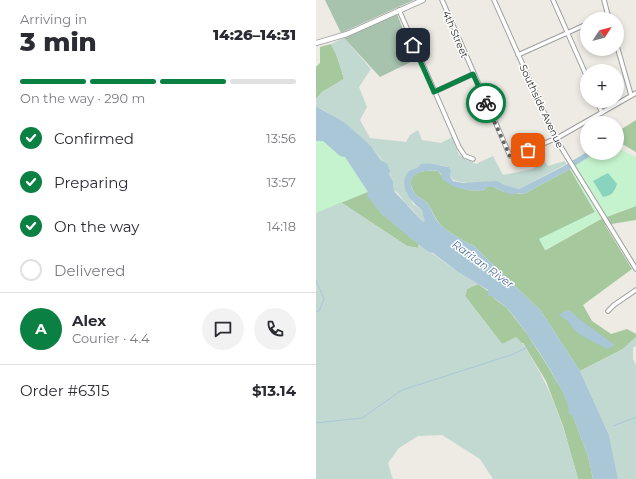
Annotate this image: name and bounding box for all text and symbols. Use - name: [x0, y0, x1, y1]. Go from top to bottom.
- street label: 4th Street: [440, 9, 471, 60]
- text: Arriving in: [20, 11, 87, 27]
- north arrow: [580, 12, 624, 56]
- map controls: [580, 12, 624, 160]
- text: 14:26–14:31: [213, 25, 296, 44]
- text: 3 min: [20, 26, 97, 58]
- pin: [396, 28, 430, 62]
- icon: home: [402, 34, 424, 56]
- street label: Southside Avenue: [516, 62, 567, 150]
- button: +: [580, 64, 624, 108]
- courier: [466, 83, 506, 123]
- text: On the way · 290 m: [20, 90, 145, 106]
- icon: bike: [475, 92, 497, 114]
- button: −: [580, 116, 624, 160]
- icon: check: [20, 127, 42, 149]
- text: Confirmed: [54, 129, 134, 148]
- text: 13:56: [266, 130, 296, 146]
- pin: [511, 133, 545, 167]
- icon: bag: [517, 139, 539, 161]
- icon: check: [20, 171, 42, 193]
- text: Preparing: [54, 173, 129, 192]
- text: 13:57: [266, 174, 296, 190]
- icon: check: [20, 215, 42, 237]
- text: On the way: [54, 217, 139, 236]
- text: 14:18: [267, 218, 296, 234]
- water label: Raritan River: [450, 237, 517, 291]
- text: Delivered: [54, 261, 126, 280]
- button: chat: [202, 308, 244, 350]
- button: phone: [254, 308, 296, 350]
- text: Alex: [72, 311, 106, 330]
- text: A: [35, 319, 47, 338]
- text: Courier · 4.4: [72, 330, 150, 346]
- text: Order #6315: [20, 381, 110, 400]
- text: $13.14: [252, 381, 296, 400]

